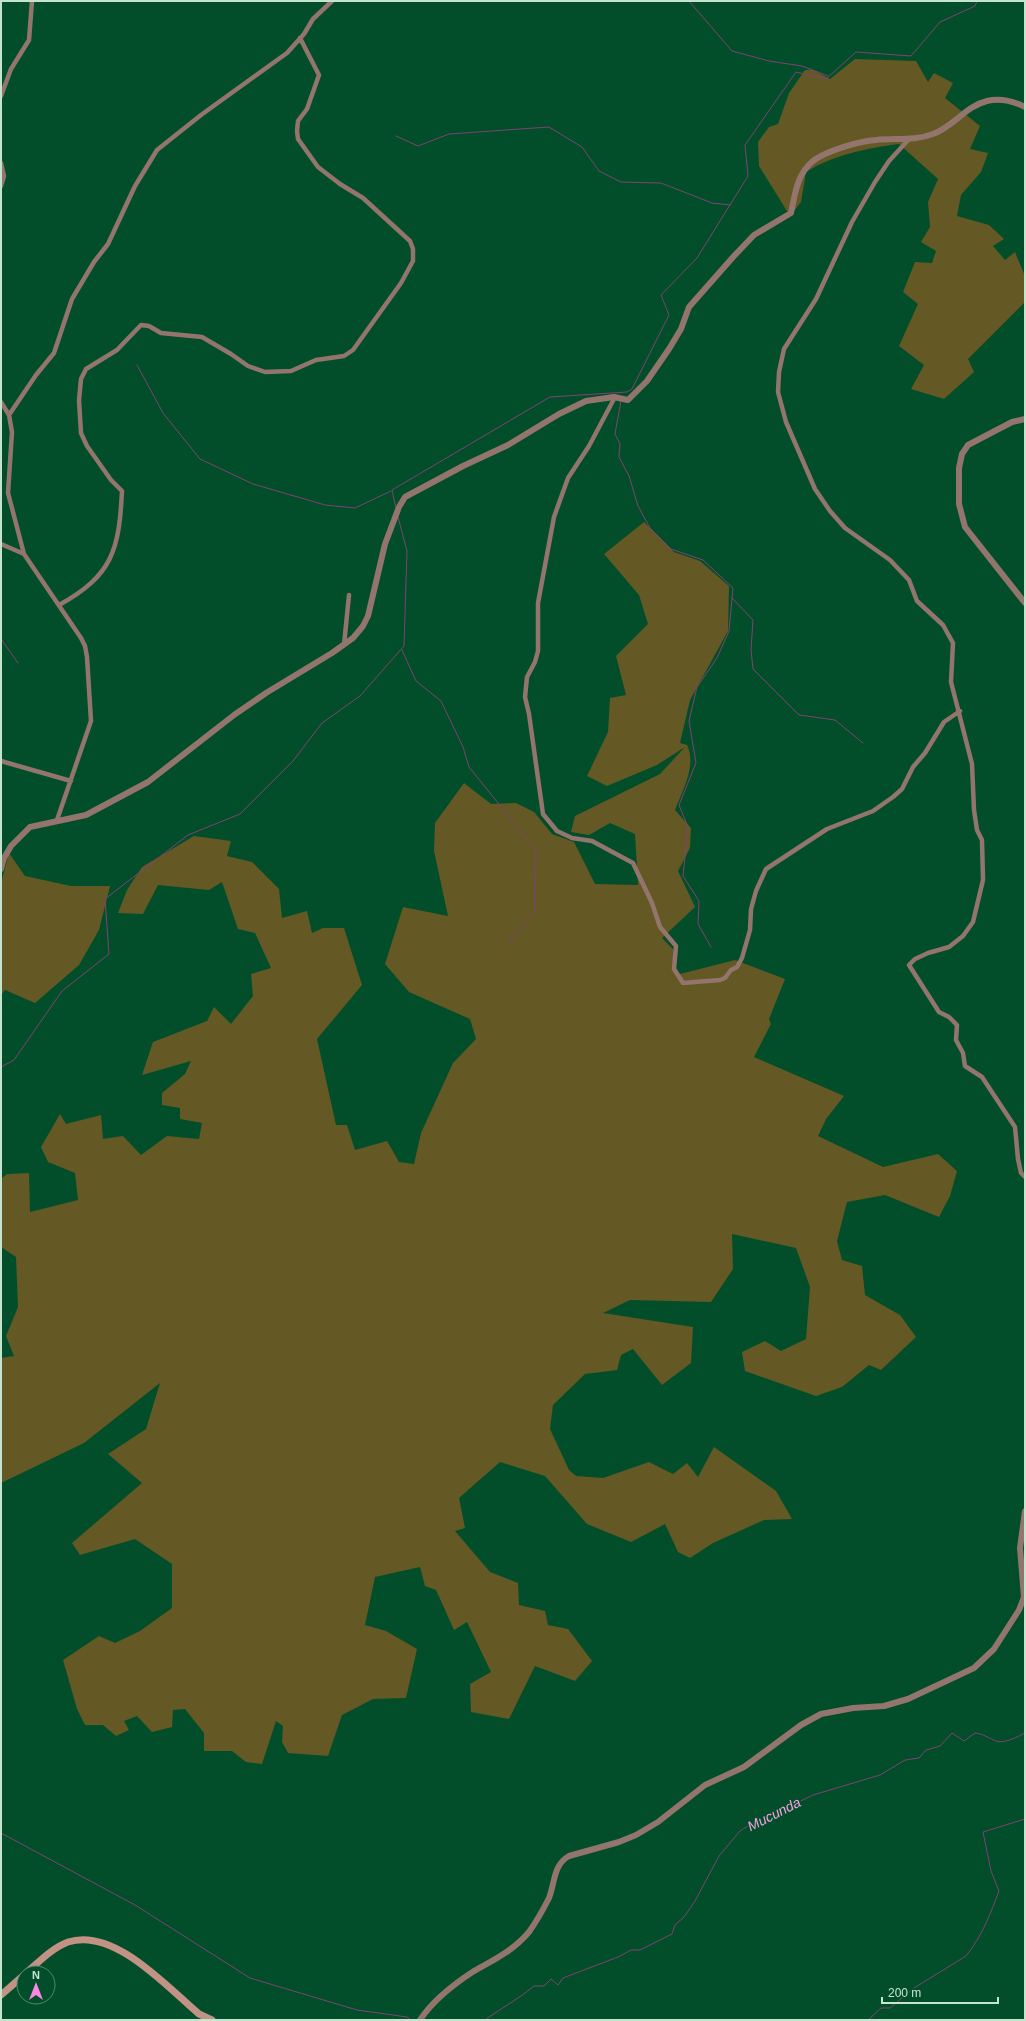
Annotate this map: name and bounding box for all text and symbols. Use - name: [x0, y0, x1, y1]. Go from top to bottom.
- water label: Mucunda: [745, 1794, 803, 1834]
- north arrow: [16, 1965, 56, 2005]
- text: N: [32, 1969, 40, 1981]
- scale bar: [882, 1979, 998, 2005]
- text: 200 m: [888, 1986, 921, 2000]

